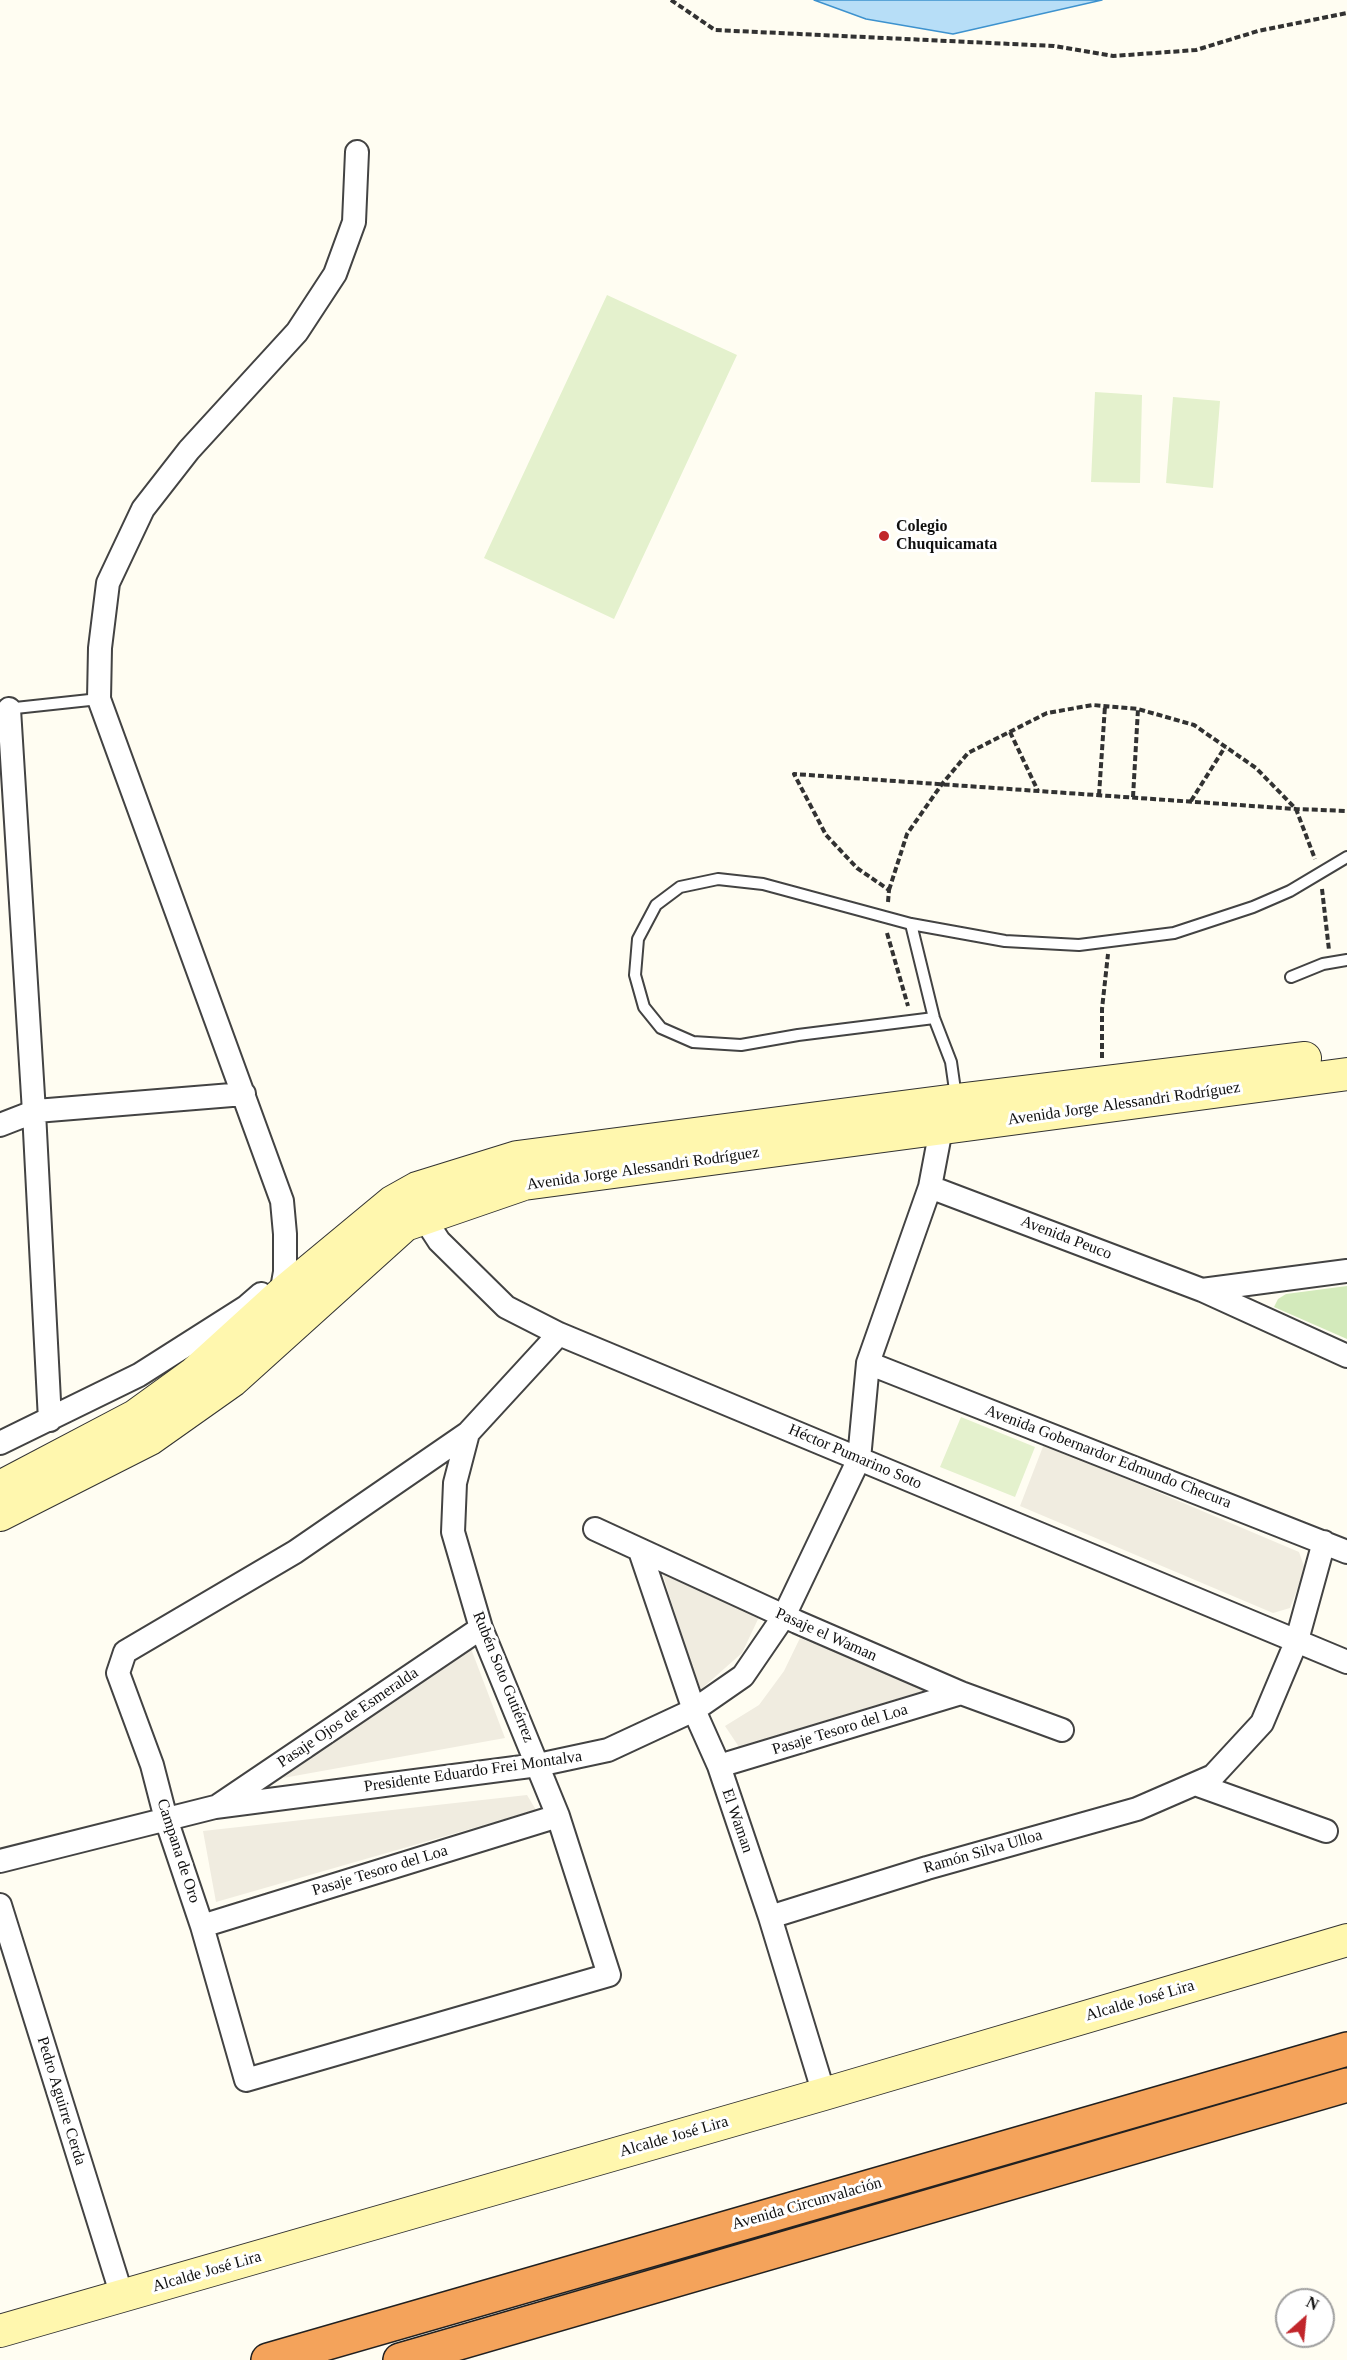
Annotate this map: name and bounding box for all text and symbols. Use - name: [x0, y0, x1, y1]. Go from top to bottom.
- place label: Colegio Chuquicamata: [896, 517, 997, 555]
- marker: Colegio Chuquicamata: [877, 529, 891, 543]
- street label: Avenida Jorge Alessandri Rodríguez: [1007, 1078, 1241, 1130]
- street label: Avenida Jorge Alessandri Rodríguez: [526, 1143, 760, 1195]
- street label: Avenida Peuco: [1018, 1212, 1114, 1264]
- street label: Avenida Gobernardor Edmundo Checura: [982, 1401, 1234, 1513]
- street label: Héctor Pumarino Soto: [785, 1420, 925, 1494]
- street label: Pasaje el Waman: [772, 1604, 880, 1666]
- street label: Rubén Soto Gutiérrez: [468, 1609, 538, 1745]
- street label: Pasaje Ojos de Esmeralda: [274, 1664, 422, 1772]
- street label: Pasaje Tesoro del Loa: [770, 1700, 910, 1760]
- street label: Presidente Eduardo Frei Montalva: [363, 1747, 583, 1797]
- street label: El Waman: [717, 1786, 757, 1856]
- street label: Campana de Oro: [152, 1796, 204, 1906]
- street label: Ramón Silva Ulloa: [921, 1826, 1045, 1878]
- street label: Pasaje Tesoro del Loa: [310, 1841, 450, 1901]
- street label: Alcalde José Lira: [1084, 1976, 1196, 2026]
- street label: Pedro Aguirre Cerda: [32, 2034, 90, 2168]
- street label: Alcalde José Lira: [618, 2112, 730, 2162]
- street label: Avenida Circunvalación: [730, 2173, 884, 2235]
- street label: Alcalde José Lira: [151, 2247, 263, 2297]
- north arrow: [1275, 2288, 1335, 2348]
- text: N: [1303, 2293, 1322, 2313]

